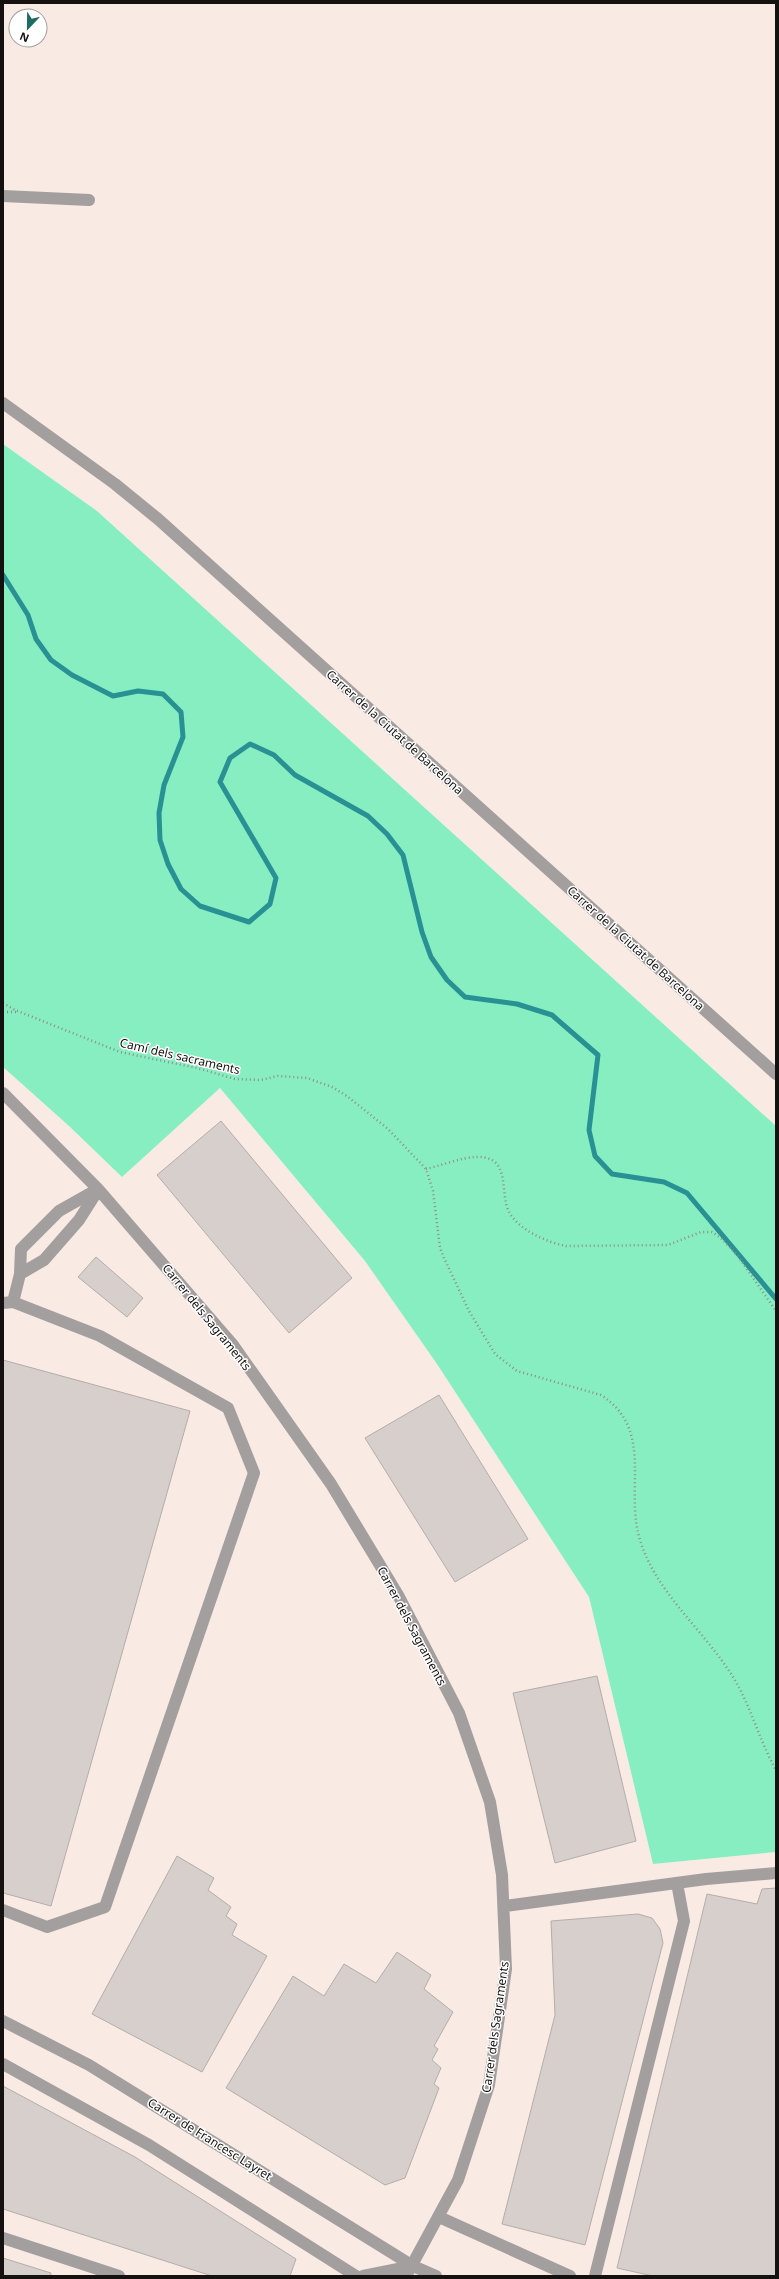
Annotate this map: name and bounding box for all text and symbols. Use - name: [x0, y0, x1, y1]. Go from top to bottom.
- north arrow: [8, 8, 48, 48]
- text: N: [17, 29, 31, 46]
- street label: Carrer de la Ciutat de Barcelona: [323, 666, 467, 798]
- street label: Carrer de la Ciutat de Barcelona: [564, 882, 708, 1014]
- street label: Camí dels sacraments: [118, 1034, 242, 1078]
- street label: Carrer dels Sagraments: [159, 1260, 255, 1374]
- street label: Carrer dels Sagraments: [373, 1563, 451, 1689]
- street label: Carrer dels Sagraments: [477, 1960, 513, 2094]
- street label: Carrer de Francesc Layret: [145, 2094, 276, 2185]

